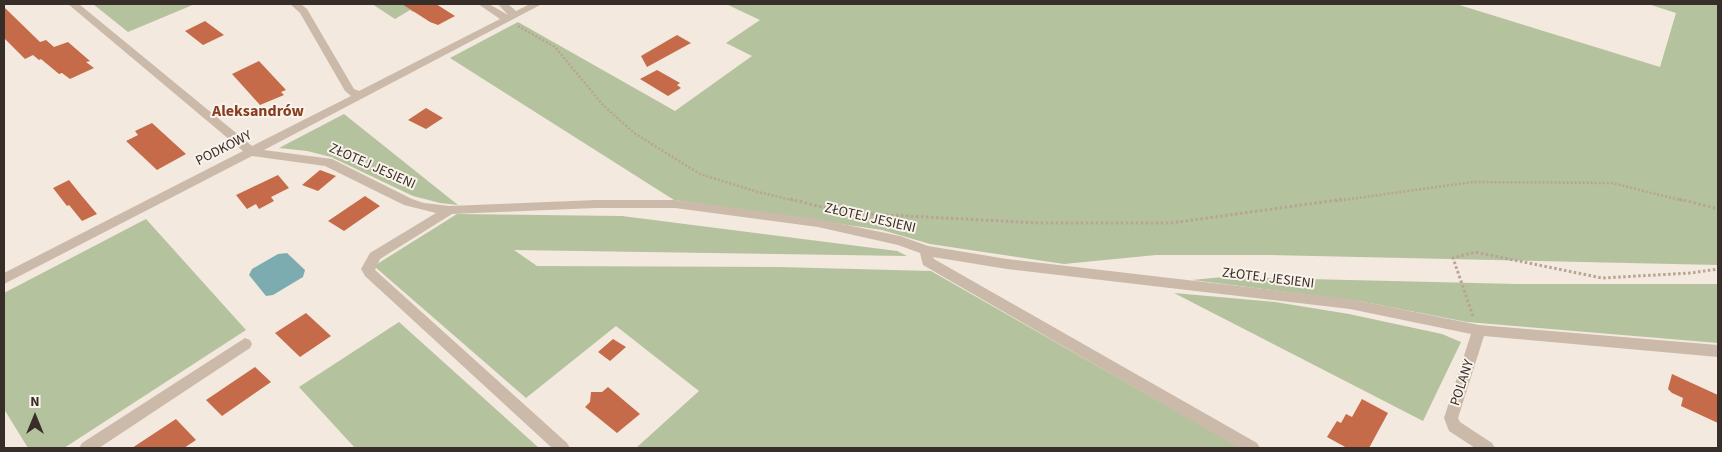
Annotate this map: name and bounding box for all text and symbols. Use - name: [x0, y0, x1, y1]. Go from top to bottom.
- district label: Aleksandrów: [212, 102, 304, 122]
- street label: PODKOWY: [193, 128, 255, 170]
- street label: ZŁOTEJ JESIENI: [326, 140, 418, 194]
- street label: ZŁOTEJ JESIENI: [823, 200, 917, 238]
- street label: ZŁOTEJ JESIENI: [1221, 265, 1315, 293]
- street label: POLANY: [1448, 358, 1478, 408]
- north arrow: [10, 392, 60, 442]
- text: N: [30, 392, 40, 412]

